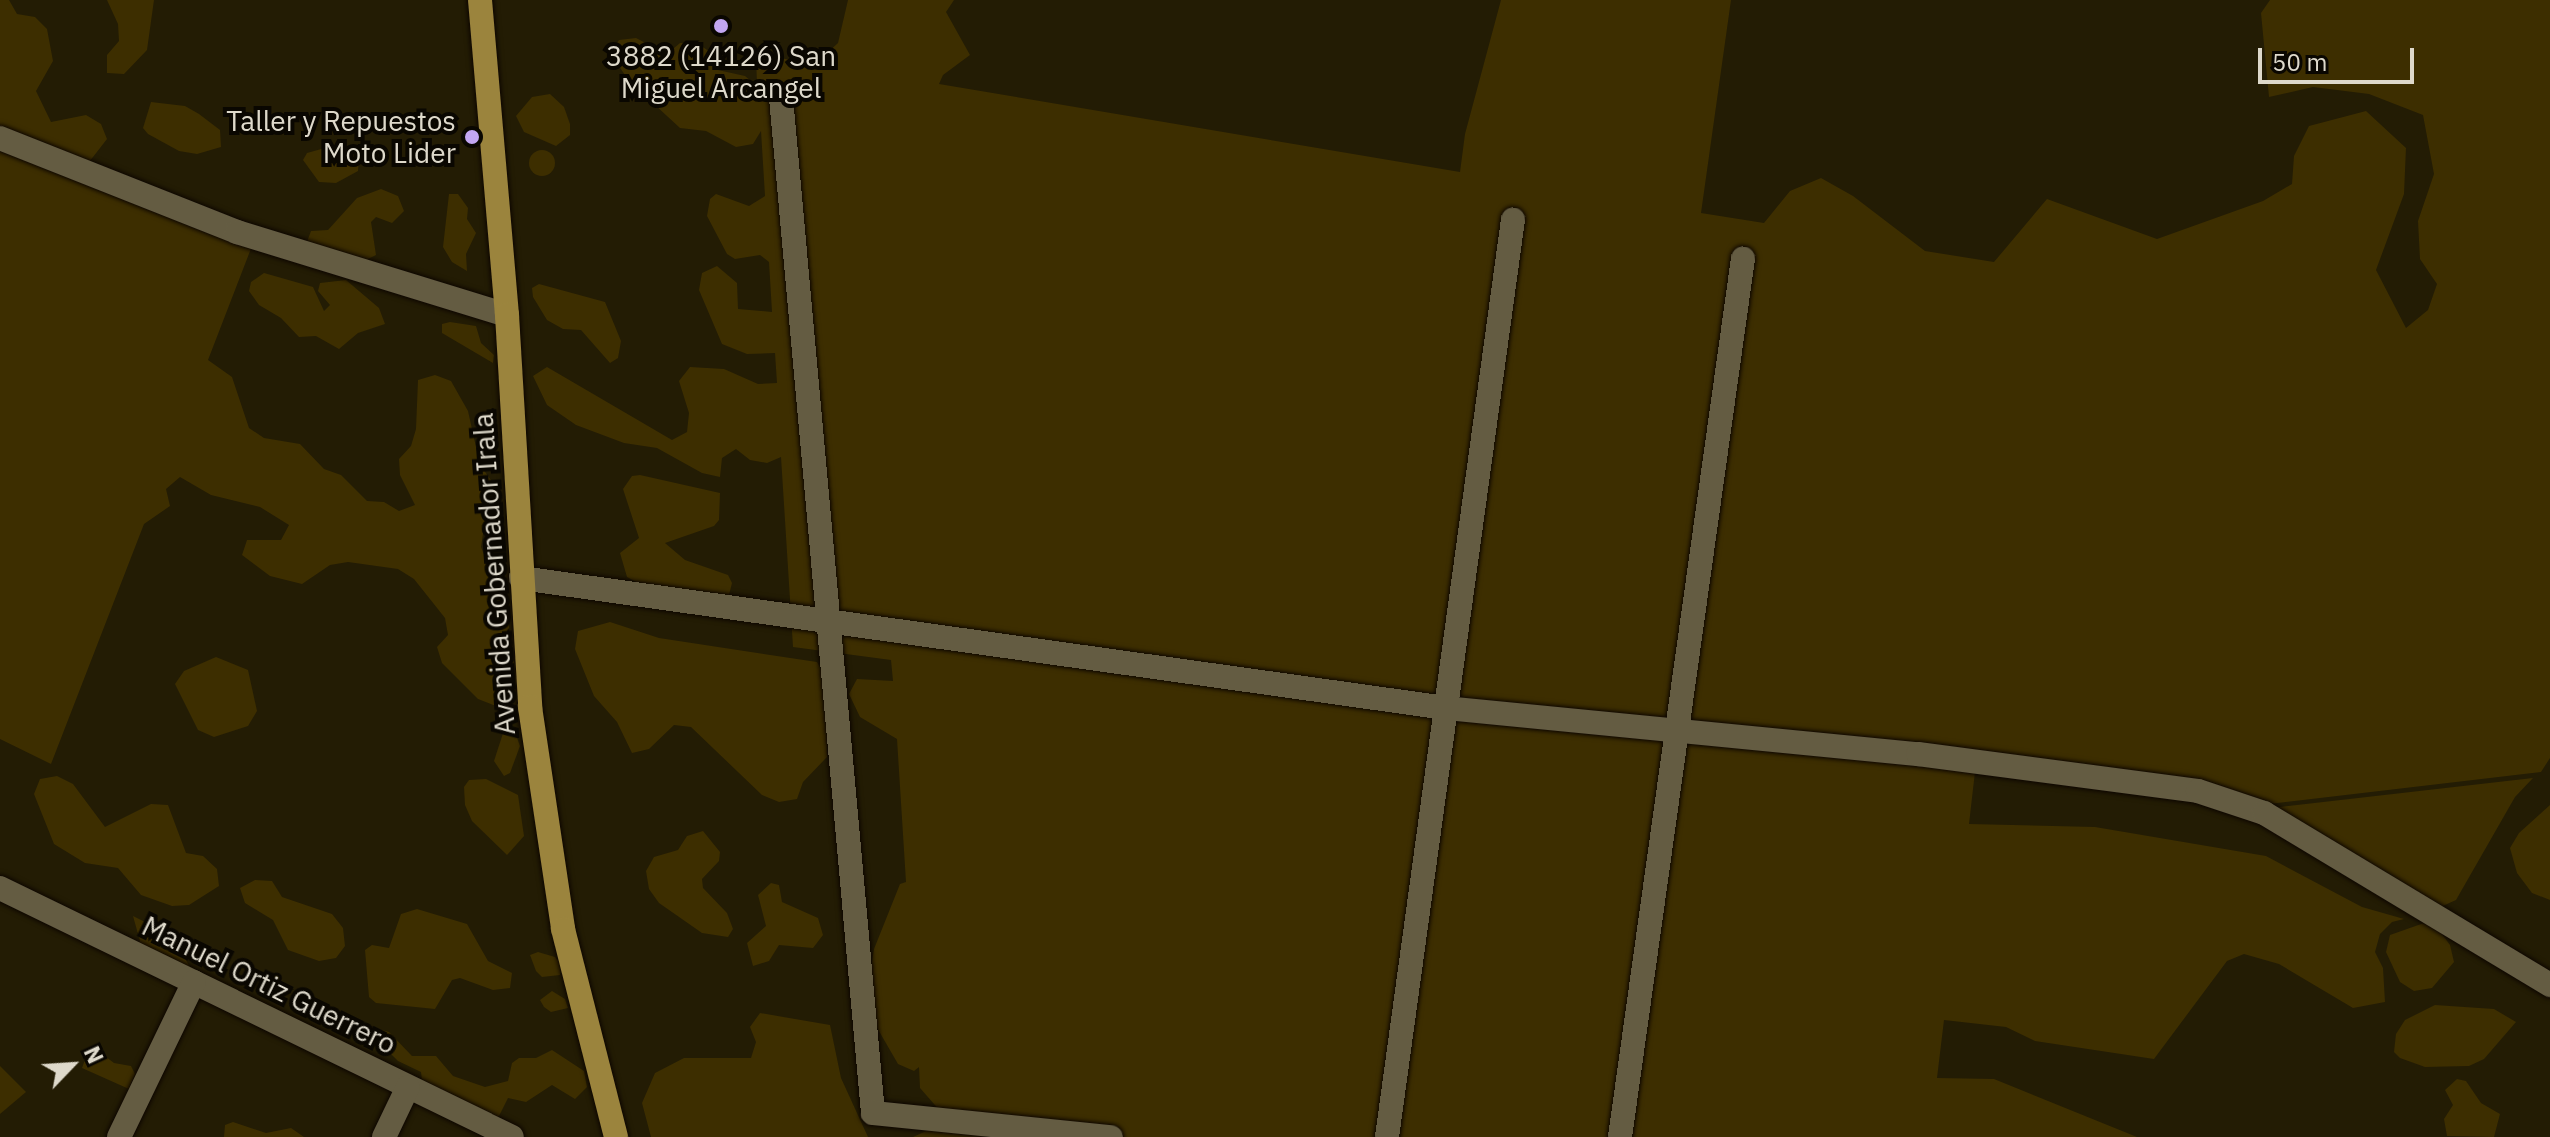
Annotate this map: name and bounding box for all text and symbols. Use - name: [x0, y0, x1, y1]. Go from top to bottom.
- marker: 3882 (14126) San Miguel Arcangel: [712, 17, 730, 35]
- scale bar: [2262, 32, 2418, 82]
- place label: 3882 (14126) San Miguel Arcangel: [606, 39, 836, 105]
- text: 50 m: [2272, 46, 2327, 78]
- place label: Taller y Repuestos Moto Lider: [226, 104, 456, 170]
- marker: Taller y Repuestos Moto Lider: [463, 128, 481, 146]
- street label: Avenida Gobernador Irala: [466, 412, 522, 736]
- street label: Manuel Ortiz Guerrero: [137, 909, 401, 1061]
- north arrow: [32, 1025, 112, 1105]
- text: N: [78, 1041, 111, 1068]

